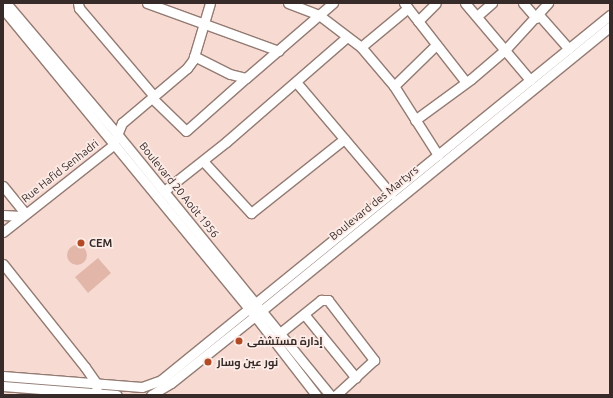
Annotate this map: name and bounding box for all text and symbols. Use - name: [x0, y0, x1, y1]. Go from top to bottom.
- street label: Rue Hafid Senhadri: [19, 137, 101, 205]
- street label: Boulevard 20 Août 1956: [136, 140, 222, 240]
- street label: Boulevard des Martyrs: [327, 163, 421, 243]
- place label: CEM: [89, 236, 112, 250]
- marker: CEM: [76, 238, 86, 248]
- place label: إدارة مستشفى: [247, 334, 323, 348]
- marker: إدارة مستشفى: [234, 336, 244, 346]
- place label: نور عين وسار: [217, 355, 278, 369]
- marker: نور عين وسار: [202, 356, 214, 368]

